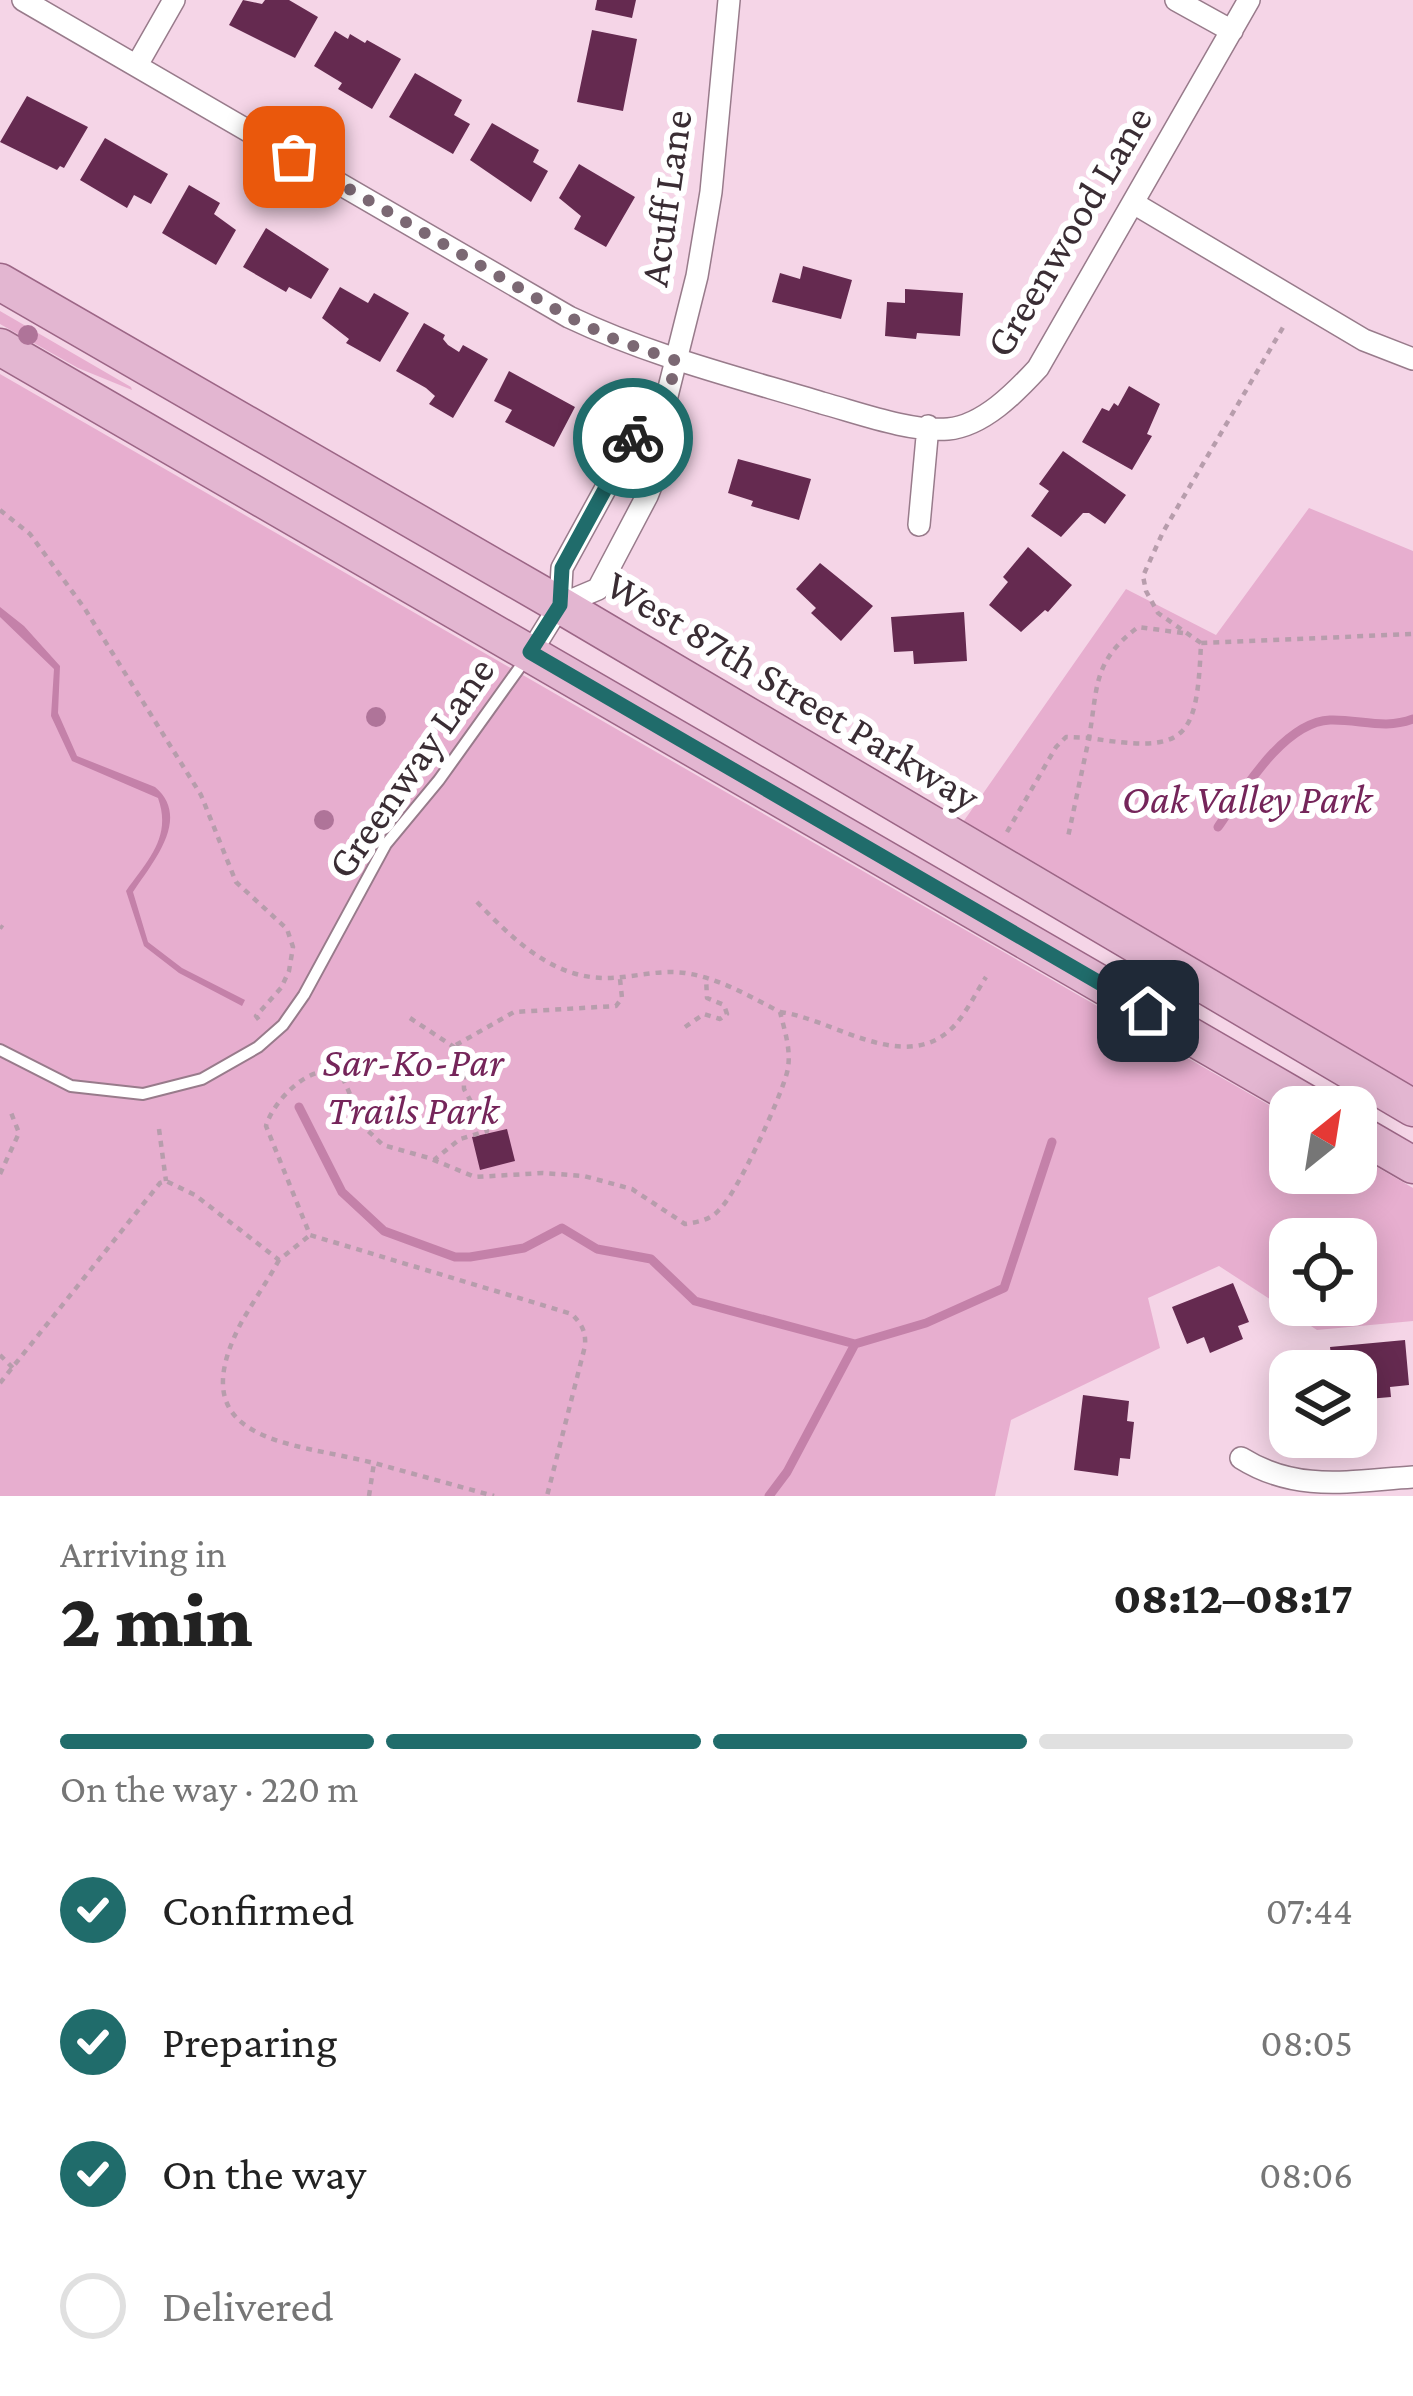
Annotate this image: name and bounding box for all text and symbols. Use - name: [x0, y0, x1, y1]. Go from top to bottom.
- street label: Greenwood Lane: [975, 97, 1161, 365]
- pin: [243, 106, 345, 208]
- street label: Acuff Lane: [629, 107, 701, 289]
- icon: bag: [261, 124, 327, 190]
- courier: [573, 378, 693, 498]
- icon: bike: [600, 405, 666, 471]
- street label: West 87th Street Parkway: [598, 560, 989, 820]
- street label: Greenway Lane: [317, 648, 503, 886]
- park label: Oak Valley Park: [1122, 775, 1374, 822]
- pin: [1097, 960, 1199, 1062]
- icon: home: [1115, 978, 1181, 1044]
- park label: Sar-Ko-Par Trails Park: [322, 1038, 505, 1133]
- north arrow: [1269, 1086, 1377, 1194]
- map controls: [1269, 1086, 1377, 1458]
- button: locate: [1269, 1218, 1377, 1326]
- button: layers: [1269, 1350, 1377, 1458]
- text: Arriving in: [60, 1532, 227, 1575]
- text: 08:12–08:17: [1113, 1573, 1353, 1623]
- text: 2 min: [60, 1576, 253, 1663]
- text: On the way · 220 m: [60, 1767, 359, 1810]
- icon: check: [60, 1877, 126, 1943]
- text: Confirmed: [162, 1885, 354, 1935]
- text: 07:44: [1266, 1889, 1353, 1932]
- icon: check: [60, 2009, 126, 2075]
- text: Preparing: [162, 2017, 338, 2067]
- text: 08:05: [1261, 2021, 1353, 2064]
- icon: check: [60, 2141, 126, 2207]
- text: On the way: [162, 2149, 366, 2199]
- text: 08:06: [1259, 2153, 1353, 2196]
- text: Delivered: [162, 2281, 334, 2331]

